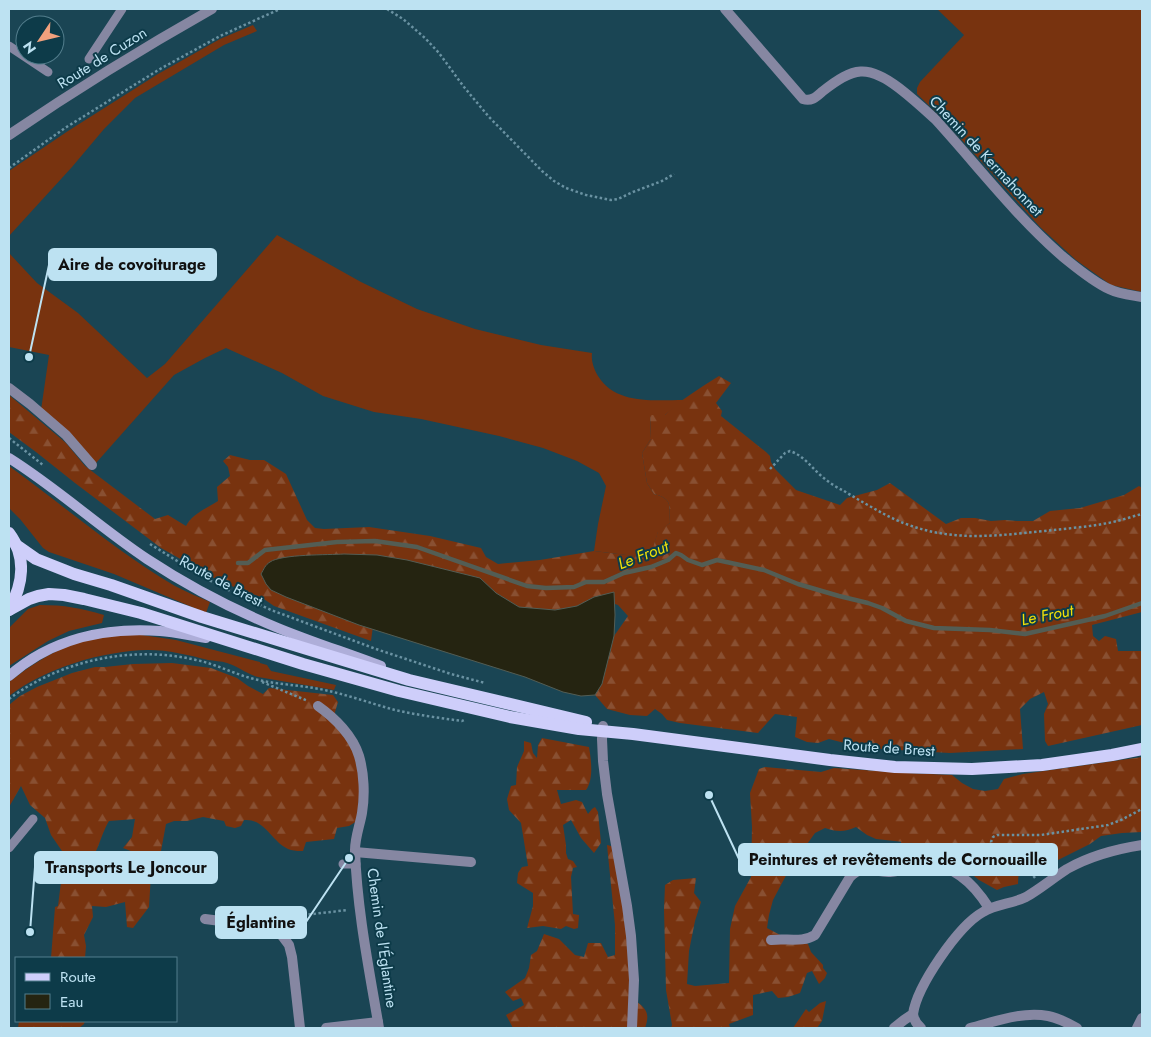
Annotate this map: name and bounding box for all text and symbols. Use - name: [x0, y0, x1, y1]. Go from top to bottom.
- north arrow: [15, 15, 65, 65]
- street label: Route de Cuzon: [53, 22, 151, 94]
- text: N: [18, 37, 41, 58]
- street label: Chemin de Kermahonnet: [924, 91, 1048, 221]
- callout: Aire de covoiturage: [49, 249, 216, 280]
- text: Aire de covoiturage: [57, 253, 206, 276]
- water label: Le Frout: [614, 534, 673, 575]
- street label: Route de Brest: [175, 550, 267, 612]
- water label: Le Frout: [1019, 598, 1076, 631]
- street label: Route de Brest: [842, 734, 936, 762]
- callout: Peintures et revêtements de Cornouaille: [739, 844, 1057, 875]
- text: Peintures et revêtements de Cornouaille: [749, 848, 1047, 871]
- callout: Transports Le Joncour: [35, 852, 217, 883]
- text: Transports Le Joncour: [45, 856, 207, 879]
- street label: Chemin de l'Églantine: [361, 867, 403, 1010]
- callout: Églantine: [216, 907, 306, 938]
- text: Églantine: [226, 911, 296, 934]
- legend: [15, 957, 178, 1022]
- text: Route: [60, 966, 96, 988]
- text: Eau: [60, 991, 83, 1013]

